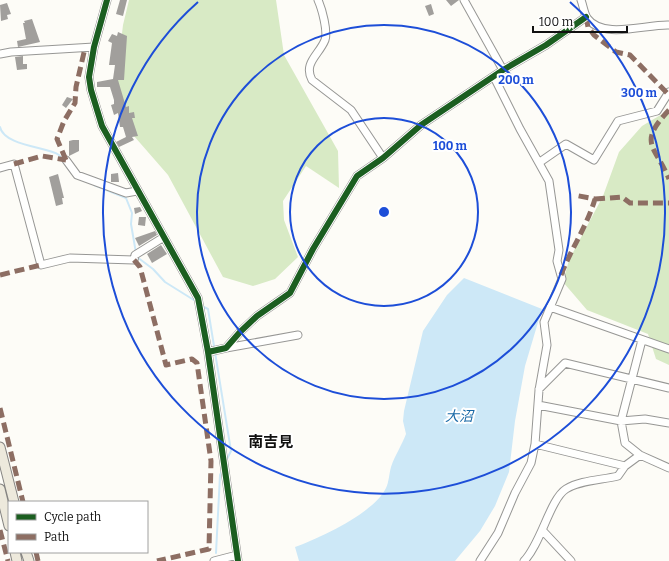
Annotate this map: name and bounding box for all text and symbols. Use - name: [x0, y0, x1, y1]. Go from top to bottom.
- scale bar: [533, 8, 627, 34]
- text: 100 m: [539, 15, 574, 29]
- text: 200 m: [498, 73, 534, 87]
- text: 300 m: [621, 86, 657, 100]
- text: 100 m: [433, 139, 468, 153]
- centre of rings: [377, 205, 391, 219]
- water label: 大沼: [445, 408, 475, 425]
- district label: 南吉見: [248, 433, 294, 451]
- legend: [8, 501, 148, 553]
- text: Cycle path: [44, 510, 102, 524]
- text: Path: [44, 530, 70, 544]

